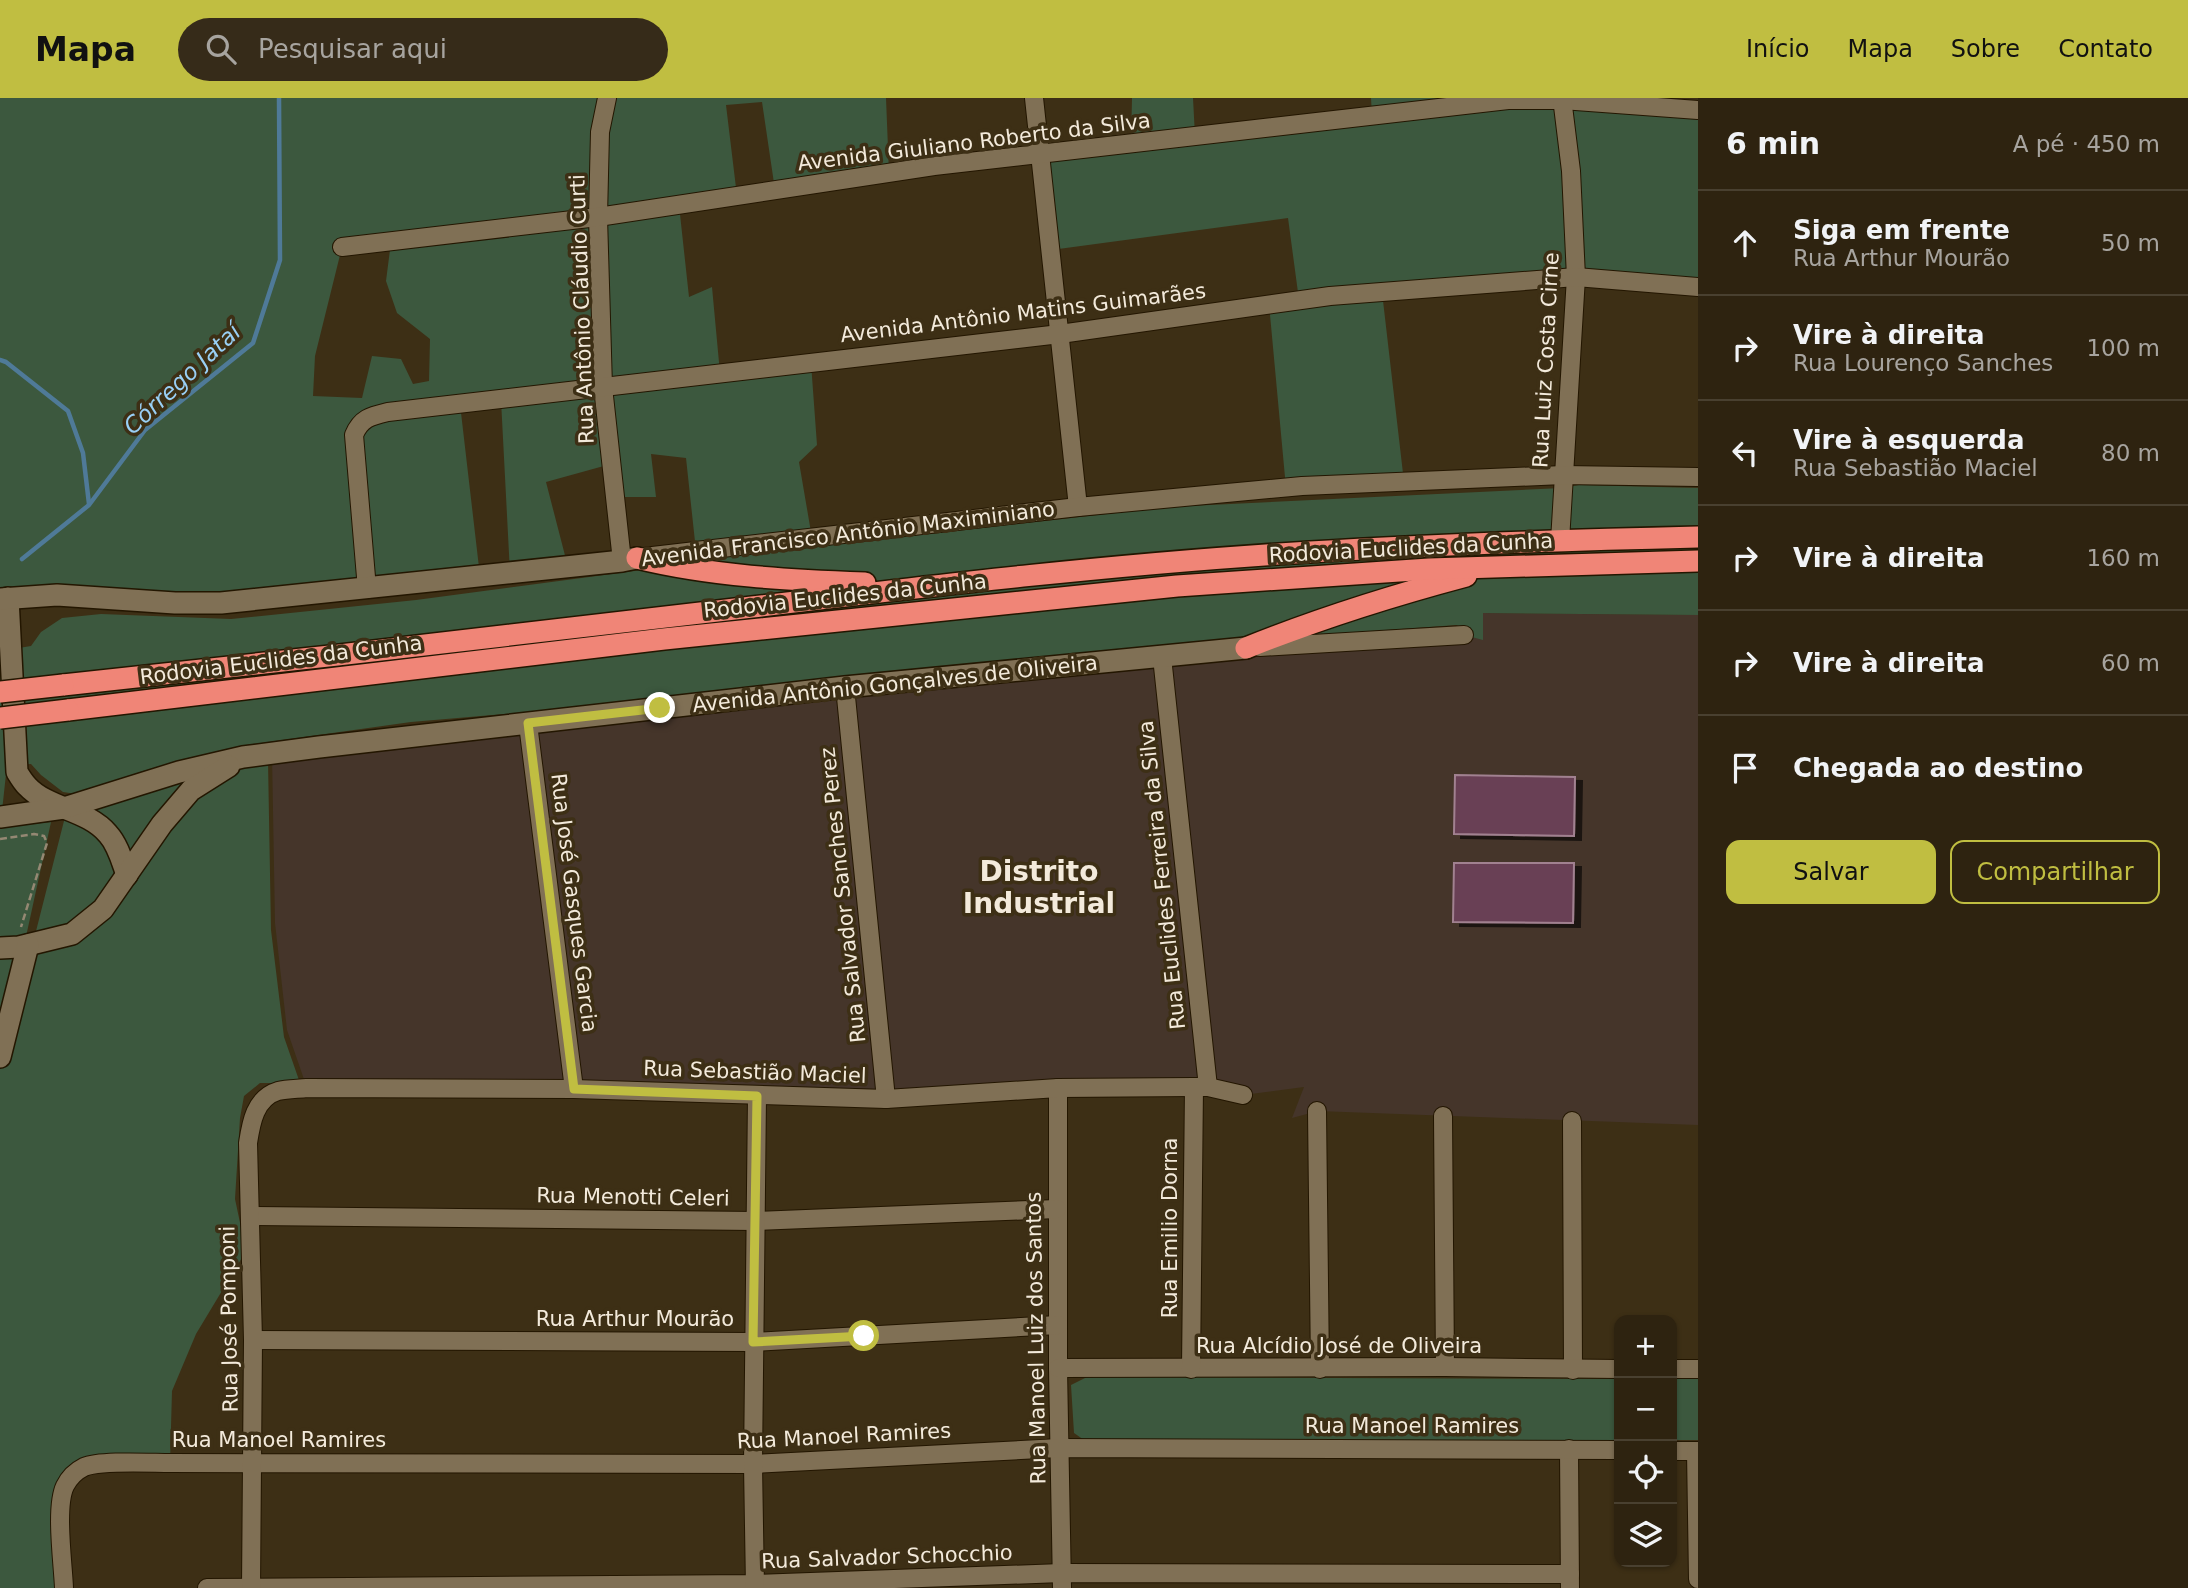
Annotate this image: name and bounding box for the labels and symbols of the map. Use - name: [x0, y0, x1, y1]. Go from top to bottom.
- street label: Avenida Giuliano Roberto da Silva: [796, 108, 1152, 176]
- street label: Rua Antônio Cláudio Curti: [565, 174, 599, 444]
- street label: Rua Luiz Costa Cirne: [1528, 252, 1564, 468]
- street label: Avenida Antônio Matins Guimarães: [839, 279, 1207, 347]
- water label: Córrego Jataí: [118, 316, 248, 440]
- street label: Avenida Francisco Antônio Maximiniano: [640, 497, 1056, 571]
- street label: Rodovia Euclides da Cunha: [1268, 529, 1554, 567]
- street label: Rodovia Euclides da Cunha: [702, 569, 988, 623]
- street label: Rodovia Euclides da Cunha: [138, 631, 424, 689]
- street label: Avenida Antônio Gonçalves de Oliveira: [691, 651, 1099, 717]
- route end: [644, 692, 675, 723]
- street label: Rua Euclides Ferreira da Silva: [1134, 719, 1190, 1031]
- street label: Rua Salvador Sanches Perez: [816, 746, 870, 1044]
- street label: Rua José Gasques Garcia: [546, 772, 602, 1034]
- district label: Distrito Industrial: [963, 855, 1115, 920]
- street label: Rua Sebastião Maciel: [643, 1056, 867, 1088]
- street label: Rua Emilio Dorna: [1158, 1138, 1182, 1318]
- street label: Rua Menotti Celeri: [536, 1183, 730, 1211]
- street label: Rua Manoel Luiz dos Santos: [1021, 1192, 1051, 1484]
- street label: Rua José Pomponi: [215, 1225, 243, 1413]
- street label: Rua Arthur Mourão: [536, 1307, 734, 1331]
- route start: [848, 1320, 879, 1351]
- street label: Rua Alcídio José de Oliveira: [1196, 1334, 1482, 1358]
- street label: Rua Manoel Ramires: [1305, 1414, 1519, 1438]
- street label: Rua Manoel Ramires: [736, 1418, 952, 1454]
- street label: Rua Manoel Ramires: [172, 1428, 386, 1452]
- street label: Rua Salvador Schocchio: [761, 1541, 1013, 1573]

